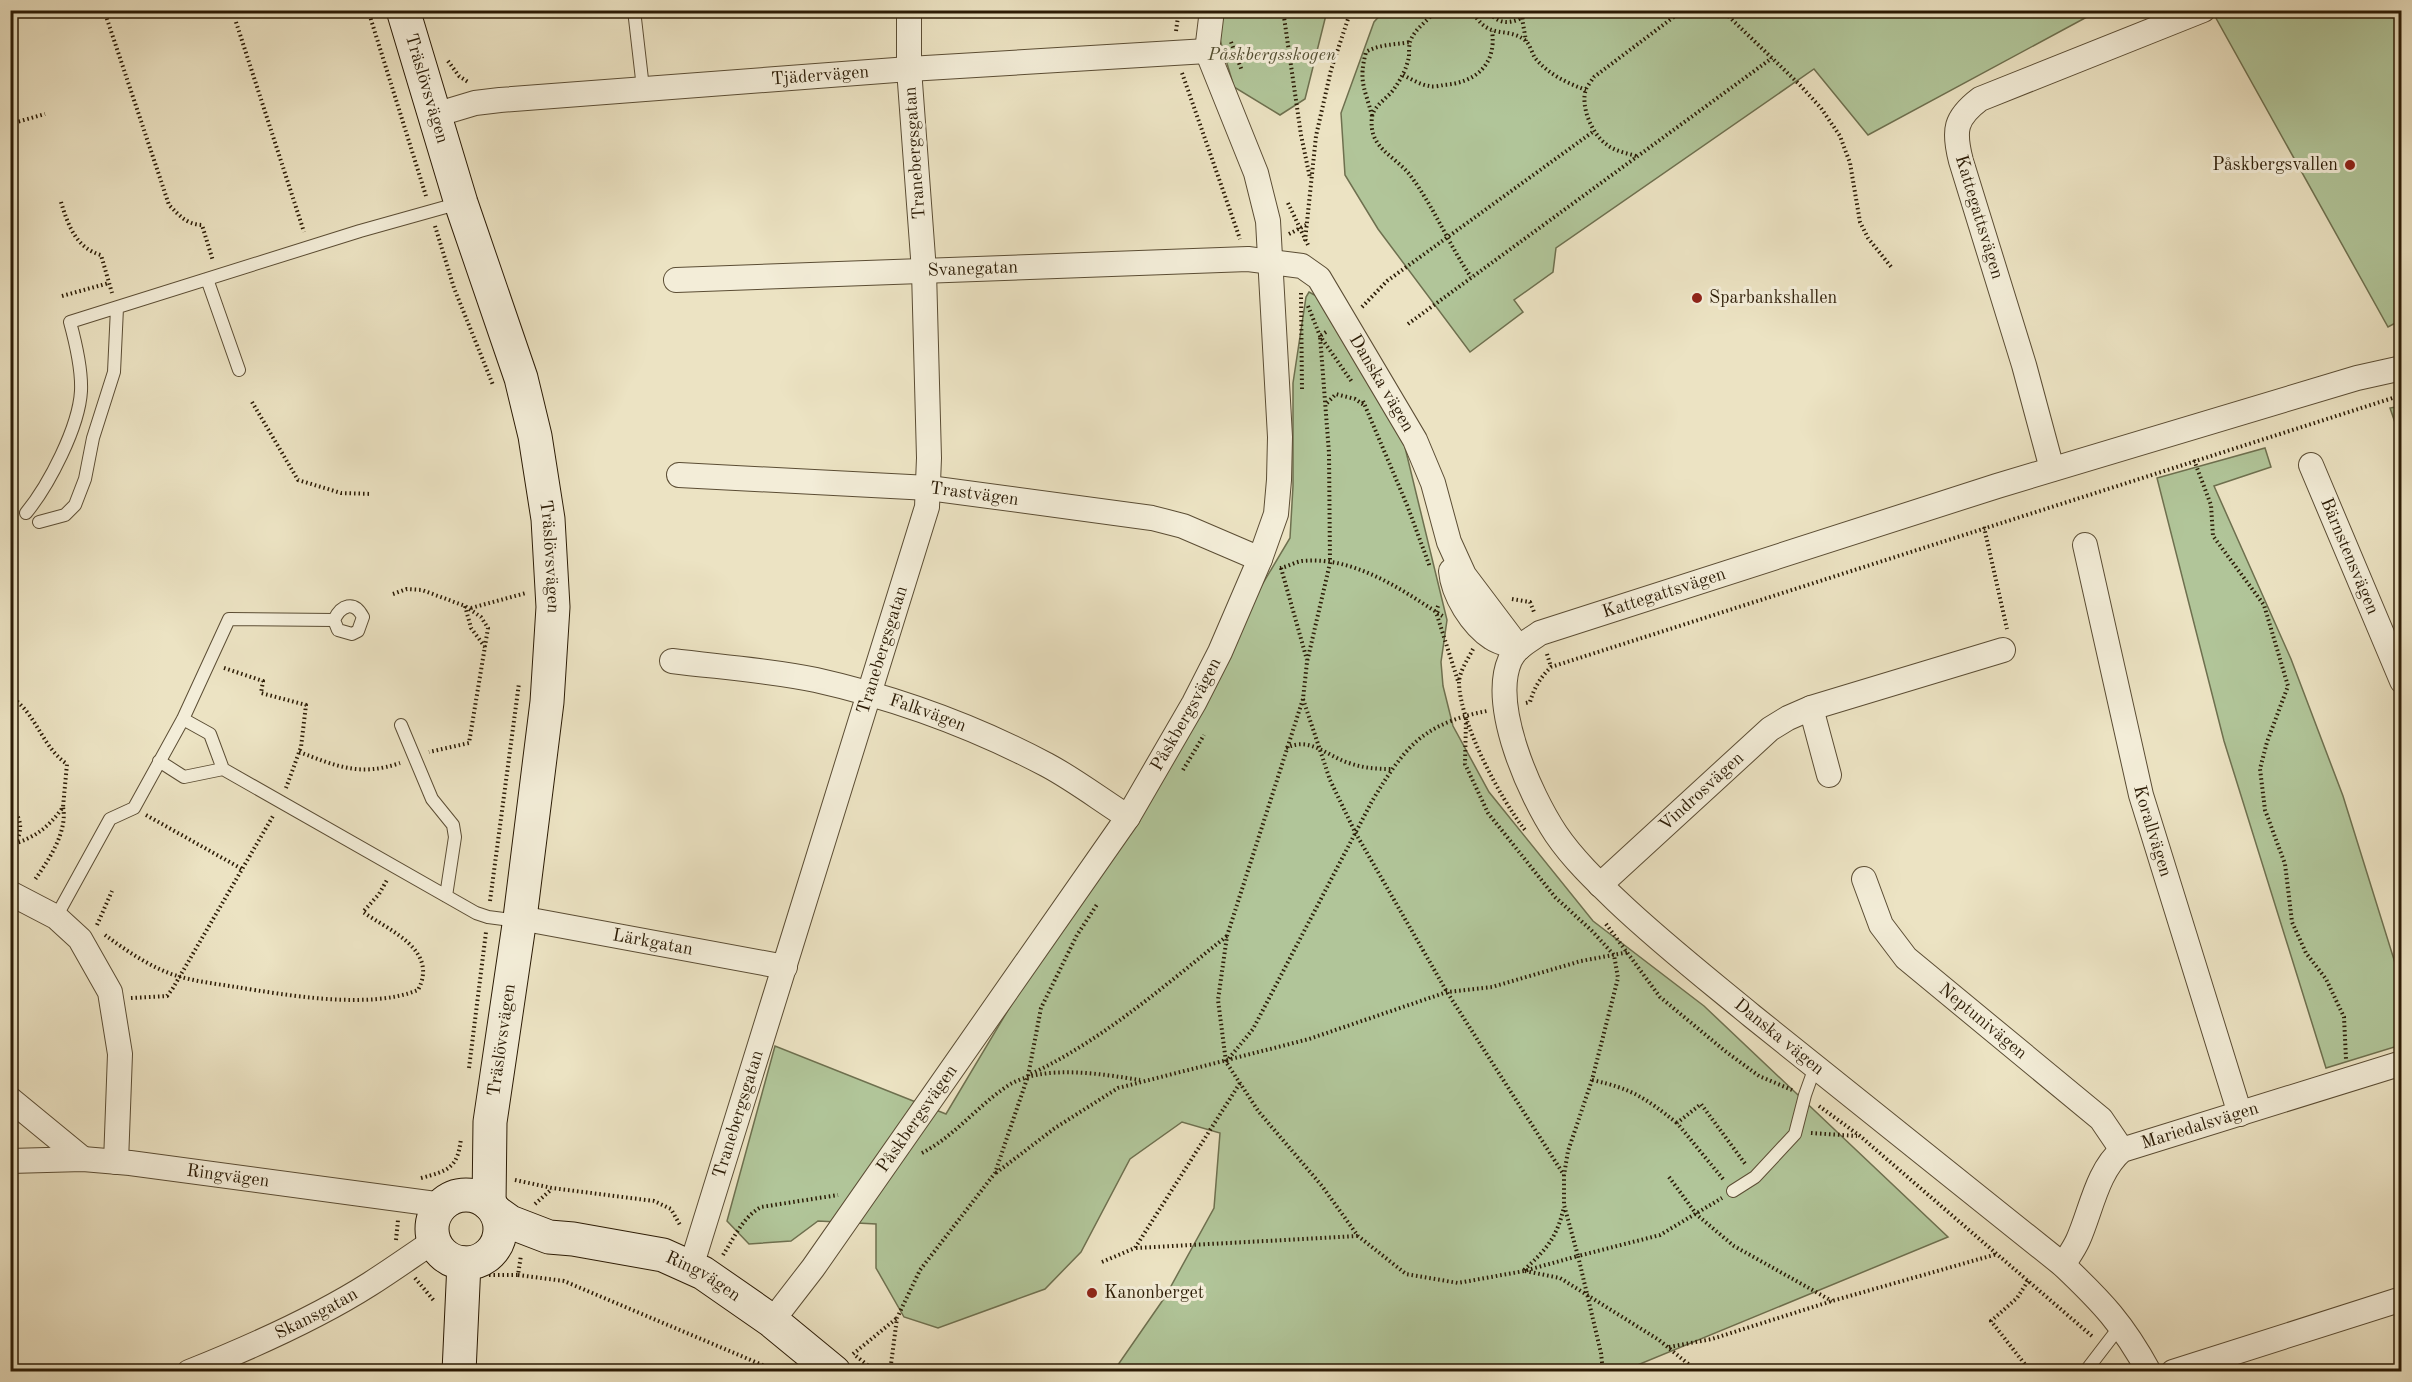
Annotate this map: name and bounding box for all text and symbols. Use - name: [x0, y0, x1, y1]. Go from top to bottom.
- street label: Träslövsvägen: [402, 32, 452, 146]
- park label: Påskbergsskogen: [1207, 46, 1336, 64]
- street label: Tjädervägen: [770, 63, 870, 88]
- street label: Tranebergsgatan: [901, 86, 929, 220]
- street label: Kattegattsvägen: [1952, 153, 2006, 281]
- place label: Påskbergsvallen: [2212, 156, 2338, 174]
- marker: Påskbergsvallen: [2343, 158, 2357, 172]
- street label: Svanegatan: [927, 258, 1019, 280]
- place label: Sparbankshallen: [1709, 289, 1837, 307]
- marker: Sparbankshallen: [1690, 291, 1704, 305]
- street label: Danska vägen: [1346, 331, 1417, 435]
- street label: Trastvägen: [929, 479, 1020, 509]
- street label: Bärnstensvägen: [2317, 495, 2382, 617]
- street label: Träslövsvägen: [536, 499, 562, 614]
- street label: Kattegattsvägen: [1600, 565, 1728, 621]
- street label: Tranebergsgatan: [854, 584, 911, 716]
- street label: Påskbergsvägen: [1148, 655, 1225, 774]
- street label: Falkvägen: [887, 691, 969, 735]
- street label: Vindrosvägen: [1656, 749, 1748, 835]
- street label: Korallvägen: [2130, 784, 2175, 879]
- street label: Lärkgatan: [611, 926, 695, 959]
- street label: Neptunivägen: [1935, 980, 2030, 1063]
- street label: Träslövsvägen: [485, 982, 519, 1097]
- street label: Danska vägen: [1731, 995, 1828, 1079]
- street label: Tranebergsgatan: [710, 1048, 767, 1180]
- street label: Påskbergsvägen: [874, 1062, 961, 1176]
- street label: Mariedalsvägen: [2139, 1099, 2261, 1152]
- street label: Ringvägen: [185, 1162, 271, 1191]
- street label: Ringvägen: [663, 1248, 744, 1305]
- place label: Kanonberget: [1104, 1284, 1204, 1302]
- street label: Skansgatan: [272, 1285, 361, 1343]
- marker: Kanonberget: [1085, 1286, 1099, 1300]

